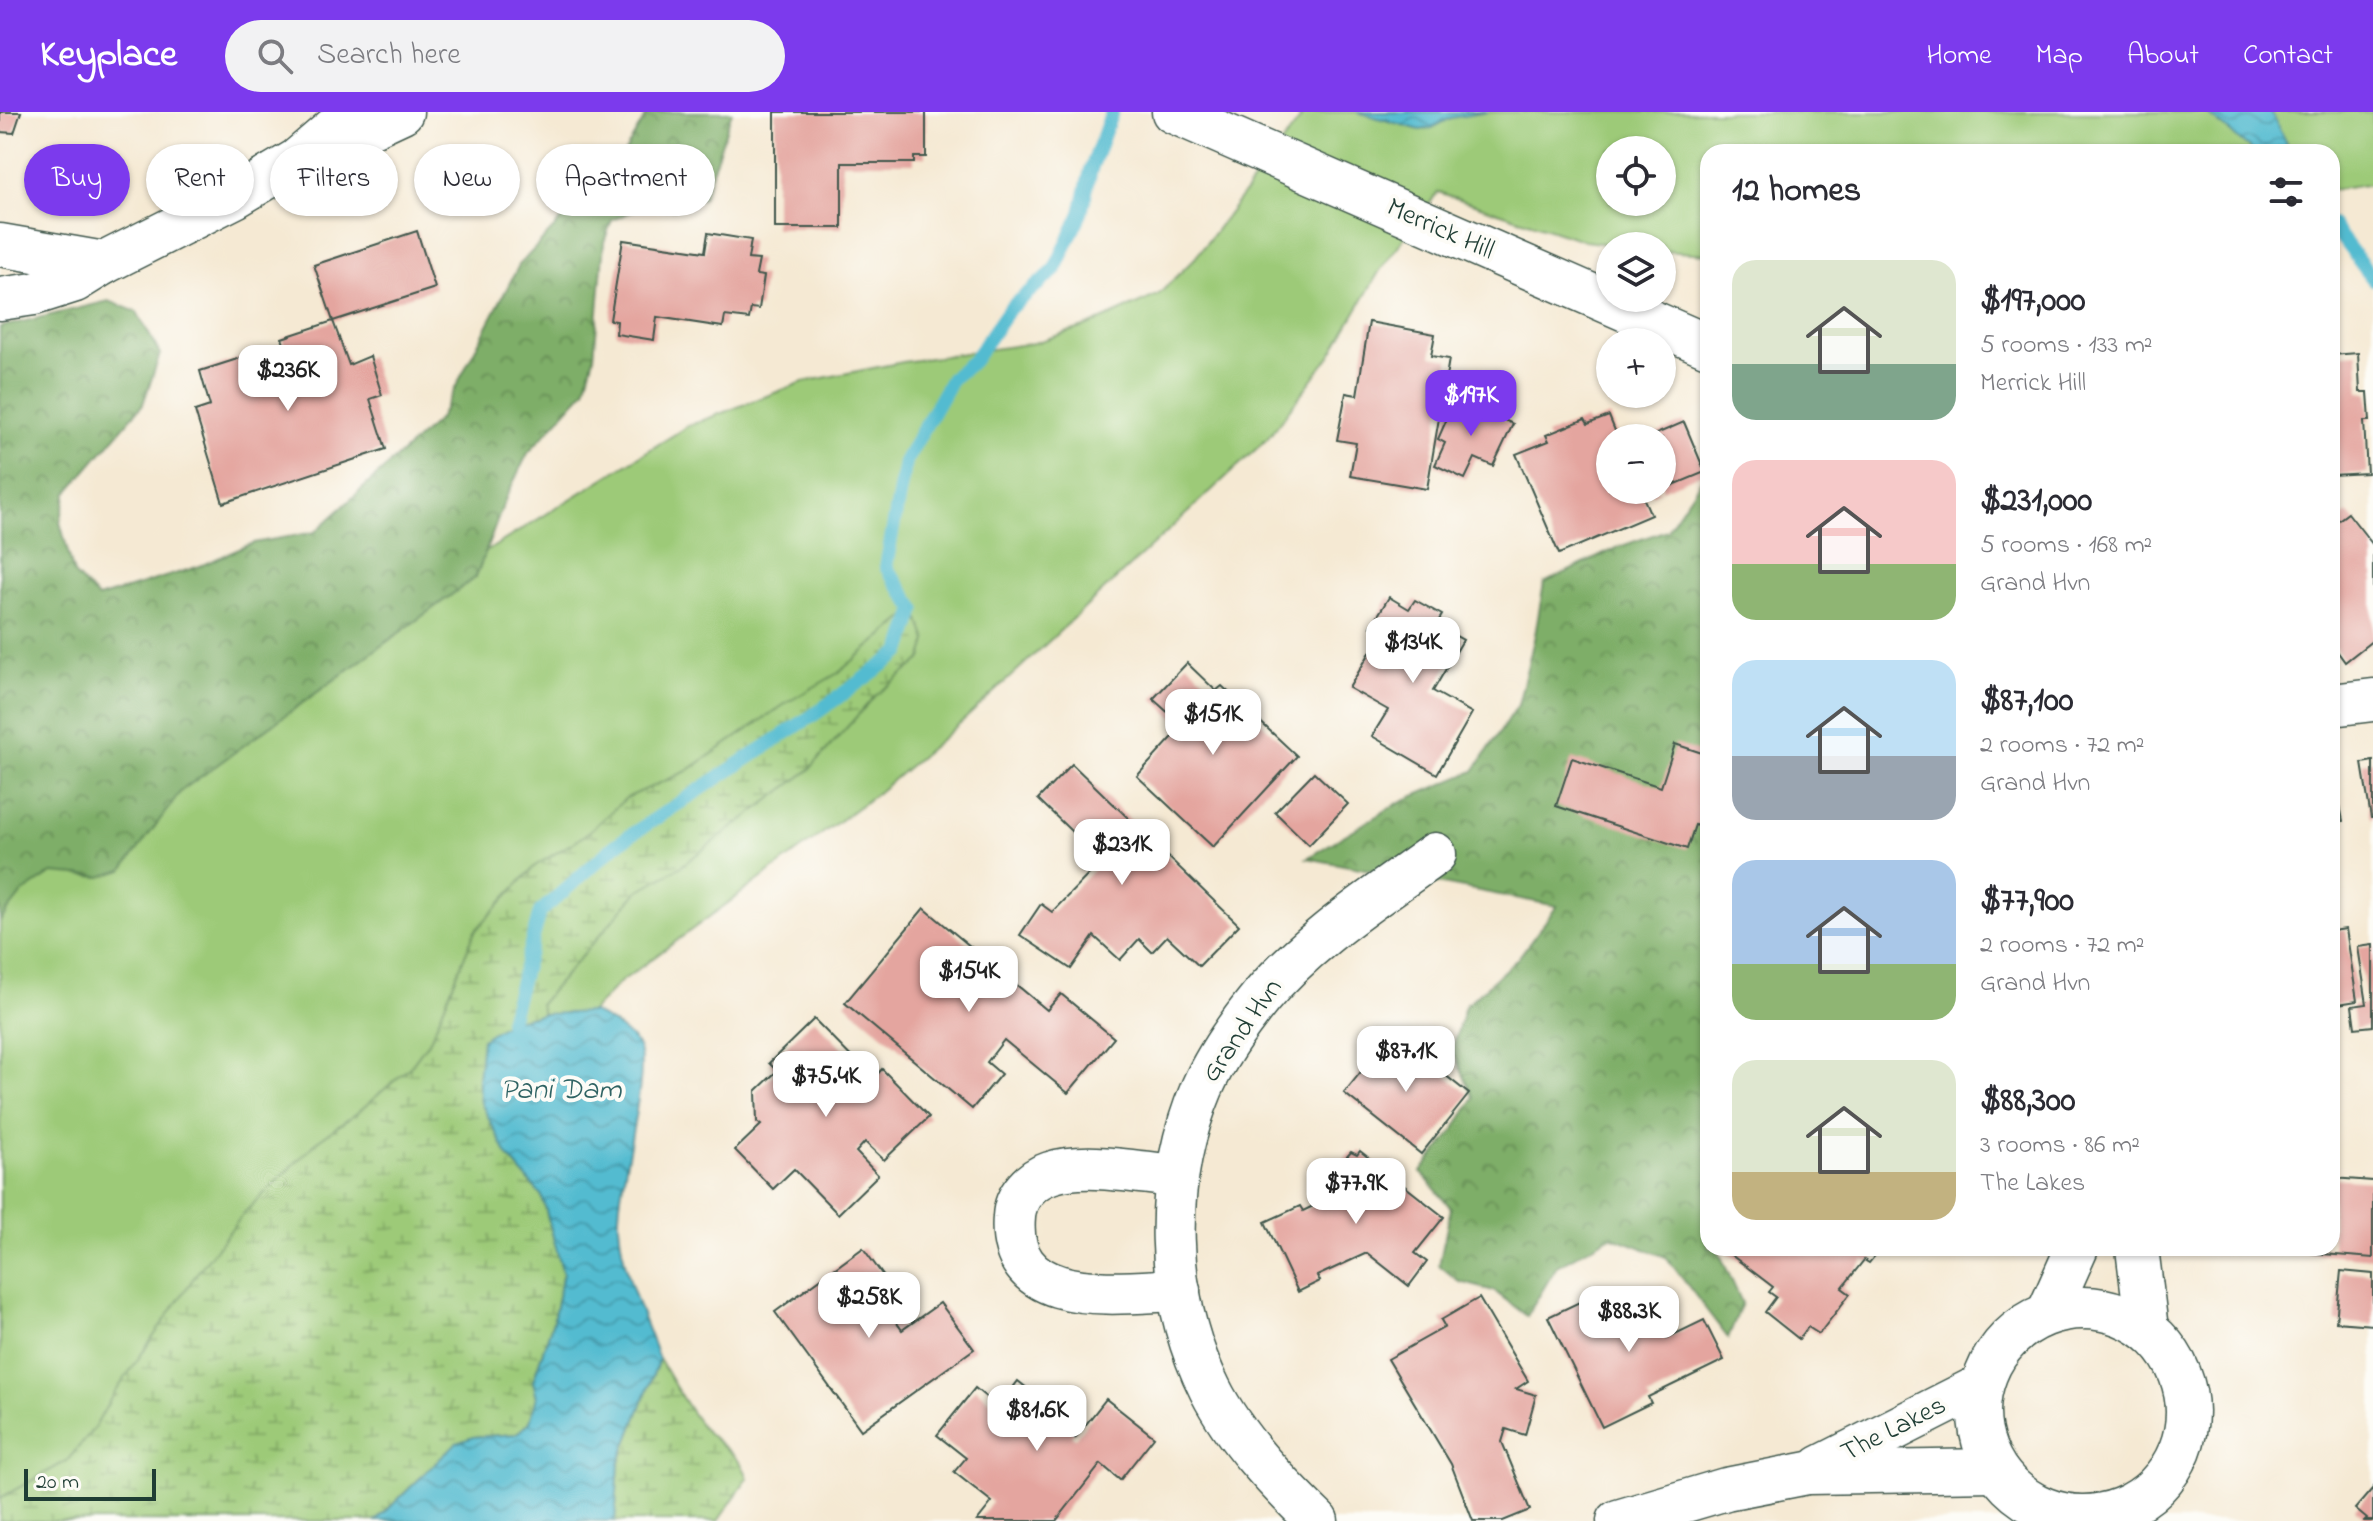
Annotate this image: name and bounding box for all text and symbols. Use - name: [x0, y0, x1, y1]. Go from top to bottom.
- search box: [225, 20, 785, 92]
- text: Keyplace: [40, 28, 177, 84]
- icon: search: [253, 34, 297, 78]
- text: Search here: [317, 34, 461, 78]
- text: Home: [1926, 36, 1992, 77]
- text: Map: [2036, 36, 2083, 77]
- text: About: [2127, 36, 2199, 77]
- text: Contact: [2243, 36, 2333, 77]
- map controls: [1596, 136, 1676, 504]
- button: locate: [1596, 136, 1676, 216]
- chip: Buy: [24, 144, 130, 216]
- chip: Rent: [146, 144, 254, 216]
- chip: Filters: [270, 144, 398, 216]
- chip: New: [414, 144, 520, 216]
- chip: Apartment: [536, 144, 715, 216]
- text: 12 homes: [1732, 167, 1861, 217]
- icon: filters: [2264, 170, 2308, 214]
- street label: Merrick Hill: [1379, 188, 1501, 272]
- button: layers: [1596, 232, 1676, 312]
- text: $197,000: [1980, 277, 2086, 327]
- icon: home: [1796, 292, 1892, 388]
- text: 5 rooms · 133 m²: [1980, 327, 2153, 365]
- button: +: [1596, 328, 1676, 408]
- pin: $236K: [232, 345, 344, 413]
- text: $236K: [256, 352, 320, 390]
- text: Merrick Hill: [1980, 365, 2086, 403]
- pin: $197K: [1415, 370, 1527, 438]
- text: $197K: [1443, 377, 1499, 415]
- button: −: [1596, 424, 1676, 504]
- text: $231,000: [1980, 477, 2092, 527]
- icon: home: [1796, 492, 1892, 588]
- text: 5 rooms · 168 m²: [1980, 527, 2152, 565]
- text: Grand Hvn: [1980, 565, 2090, 603]
- pin: $134K: [1357, 617, 1469, 685]
- text: $134K: [1384, 624, 1442, 662]
- text: $87,100: [1980, 677, 2073, 727]
- pin: $151K: [1157, 689, 1269, 757]
- icon: home: [1796, 692, 1892, 788]
- text: $151K: [1183, 696, 1243, 734]
- text: 2 rooms · 72 m²: [1980, 727, 2145, 765]
- text: Grand Hvn: [1980, 765, 2090, 803]
- pin: $231K: [1066, 819, 1178, 887]
- text: $231K: [1092, 826, 1152, 864]
- text: $77,900: [1980, 877, 2074, 927]
- icon: home: [1796, 892, 1892, 988]
- text: 2 rooms · 72 m²: [1980, 927, 2145, 965]
- pin: $154K: [913, 946, 1025, 1014]
- text: $154K: [938, 953, 1000, 991]
- text: Grand Hvn: [1980, 965, 2090, 1003]
- street label: Grand Hvn: [1192, 971, 1294, 1091]
- pin: $87.1K: [1341, 1026, 1471, 1094]
- text: $87.1K: [1375, 1033, 1437, 1071]
- pin: $75.4K: [761, 1051, 891, 1119]
- text: $75.4K: [791, 1058, 861, 1096]
- water label: Pani Dam: [501, 1069, 622, 1113]
- text: $88,300: [1980, 1077, 2075, 1127]
- icon: home: [1796, 1092, 1892, 1188]
- text: 3 rooms · 86 m²: [1980, 1127, 2140, 1165]
- pin: $77.9K: [1291, 1158, 1421, 1226]
- text: $77.9K: [1325, 1165, 1387, 1203]
- text: The Lakes: [1980, 1165, 2085, 1203]
- pin: $258K: [813, 1272, 925, 1340]
- text: $258K: [836, 1279, 902, 1317]
- pin: $88.3K: [1564, 1286, 1694, 1354]
- text: $88.3K: [1597, 1293, 1661, 1331]
- pin: $81.6K: [972, 1385, 1102, 1453]
- street label: The Lakes: [1834, 1386, 1954, 1474]
- text: $81.6K: [1005, 1392, 1069, 1430]
- scale bar: [24, 1465, 156, 1501]
- text: 20 m: [36, 1467, 79, 1499]

